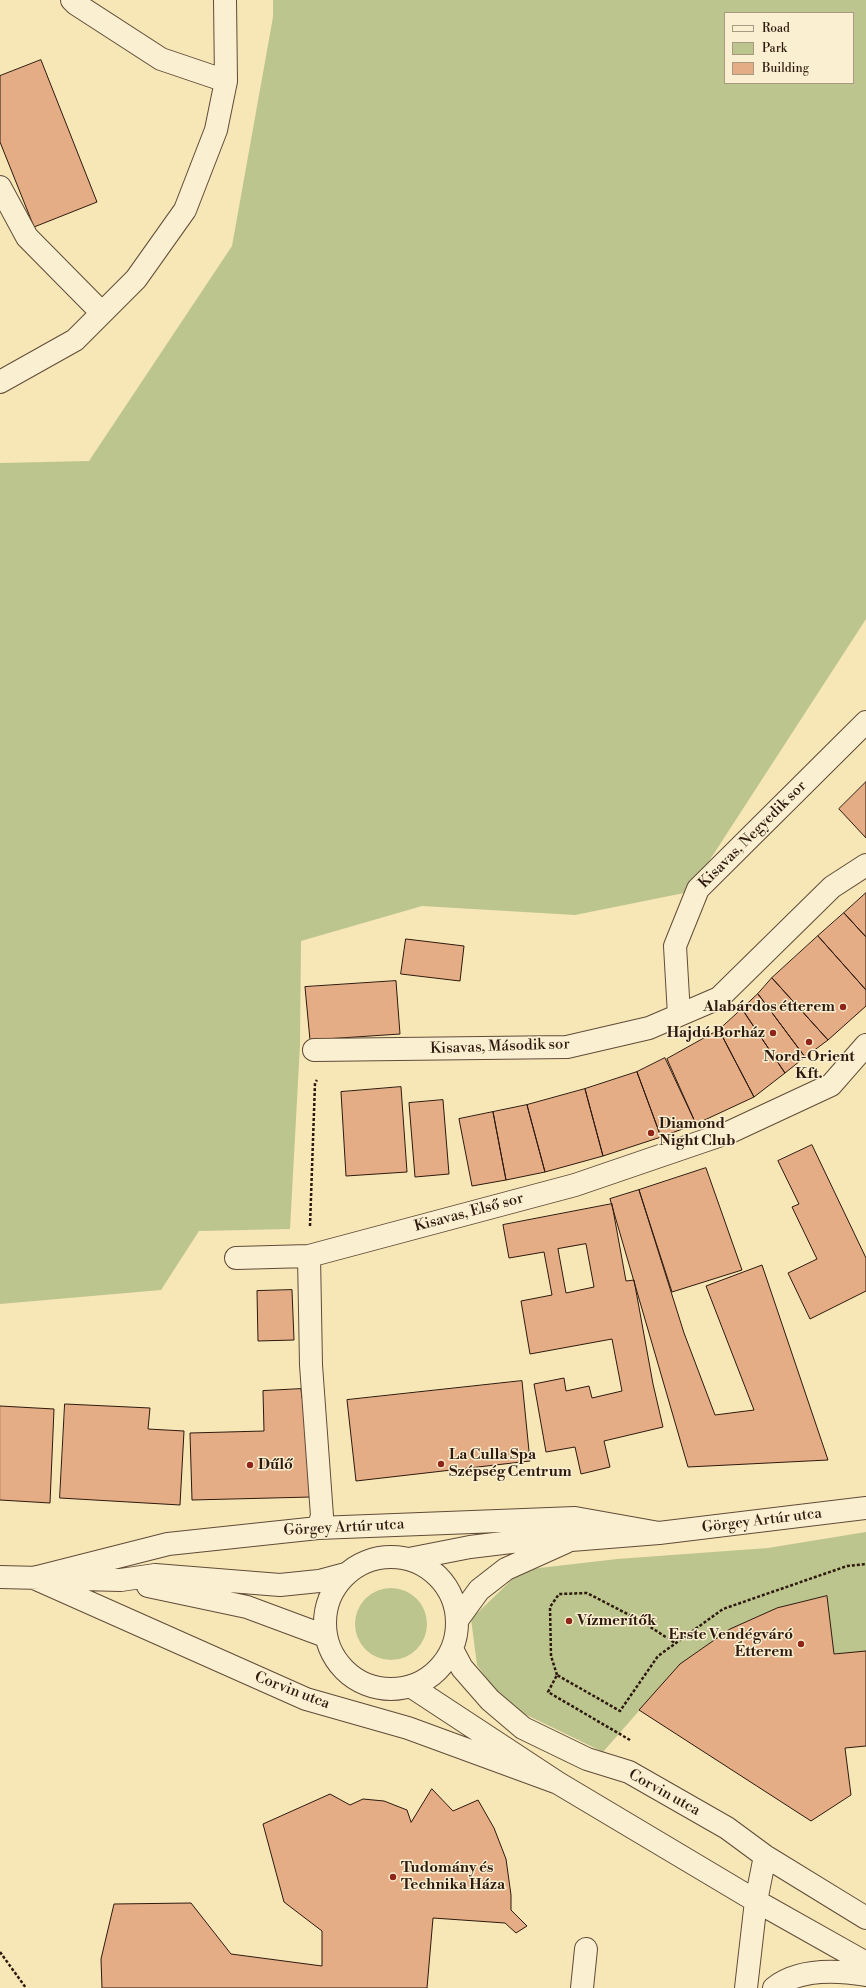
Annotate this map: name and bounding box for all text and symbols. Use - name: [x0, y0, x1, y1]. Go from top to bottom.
- legend: [724, 12, 854, 84]
- text: Road: [762, 21, 790, 36]
- text: Park: [762, 41, 787, 56]
- text: Building: [762, 61, 809, 76]
- street label: Kisavas, Negyedik sor: [695, 777, 811, 893]
- place label: Alabárdos étterem: [703, 998, 835, 1016]
- marker: Alabárdos étterem: [838, 1002, 848, 1012]
- place label: Hajdú Borház: [667, 1024, 765, 1042]
- marker: Hajdú Borház: [768, 1028, 778, 1038]
- street label: Kisavas, Második sor: [430, 1036, 570, 1058]
- marker: Nord-Orient Kft.: [804, 1037, 814, 1047]
- place label: Nord-Orient Kft.: [763, 1048, 855, 1083]
- place label: Diamond Night Club: [659, 1115, 735, 1150]
- marker: Diamond Night Club: [646, 1128, 656, 1138]
- street label: Kisavas, Első sor: [412, 1190, 526, 1236]
- place label: La Culla Spa Szépség Centrum: [449, 1446, 572, 1481]
- place label: Dűlő: [258, 1456, 293, 1474]
- marker: La Culla Spa Szépség Centrum: [436, 1459, 446, 1469]
- marker: Dűlő: [245, 1460, 255, 1470]
- street label: Görgey Artúr utca: [701, 1505, 823, 1537]
- street label: Görgey Artúr utca: [283, 1516, 405, 1540]
- place label: Vízmerítők: [577, 1612, 656, 1630]
- marker: Vízmerítők: [564, 1616, 574, 1626]
- place label: Erste Vendégváró Étterem: [669, 1626, 793, 1661]
- marker: Erste Vendégváró Étterem: [796, 1639, 806, 1649]
- street label: Corvin utca: [252, 1668, 332, 1714]
- street label: Corvin utca: [625, 1766, 703, 1820]
- place label: Tudomány és Technika Háza: [401, 1859, 505, 1894]
- marker: Tudomány és Technika Háza: [388, 1872, 398, 1882]

